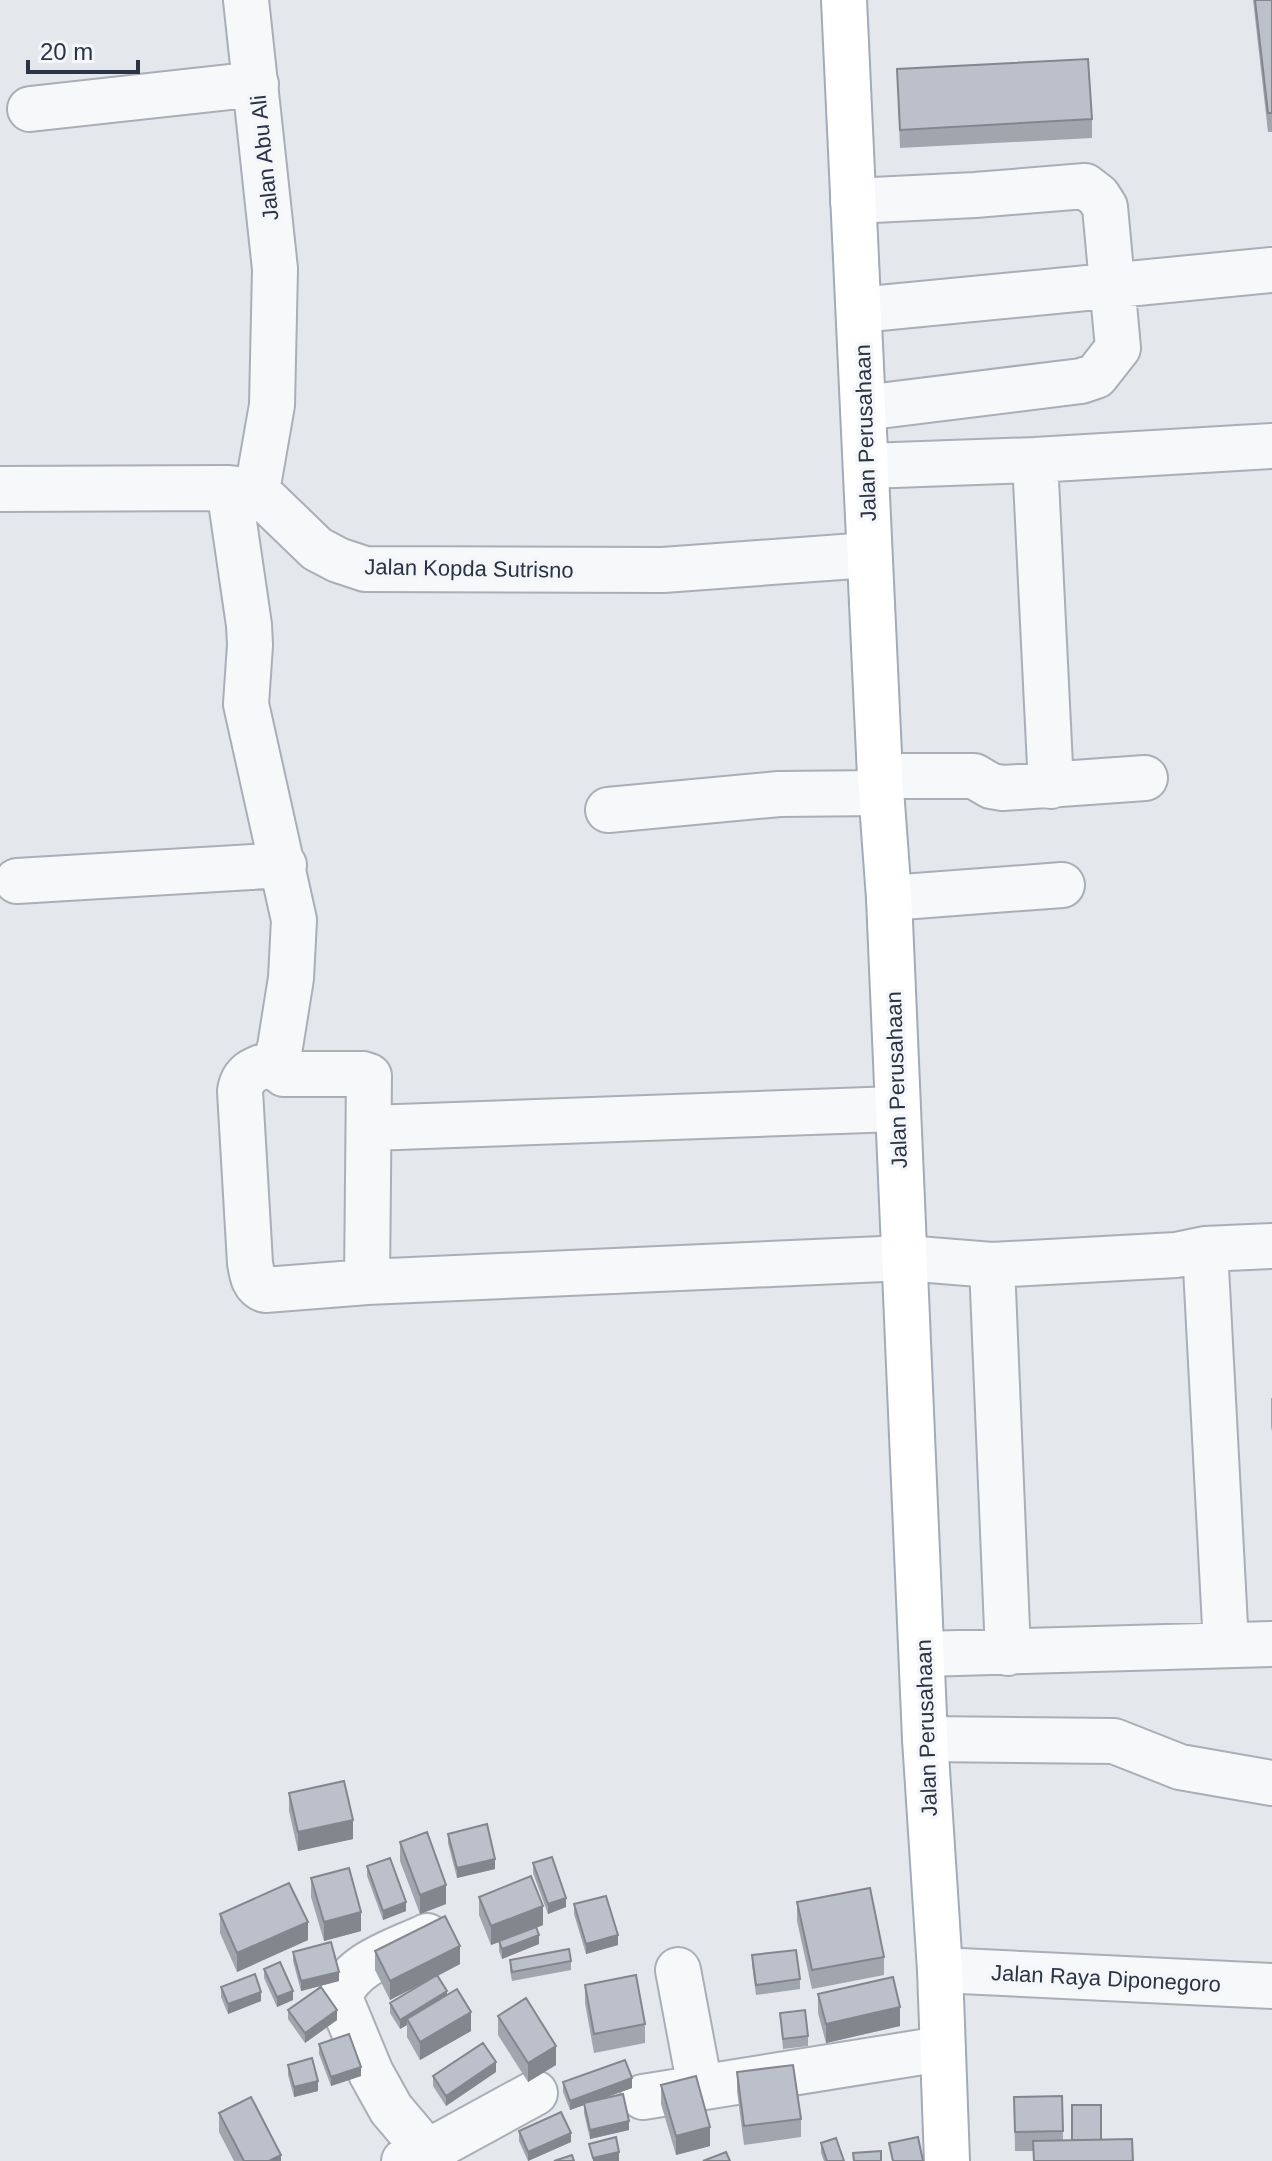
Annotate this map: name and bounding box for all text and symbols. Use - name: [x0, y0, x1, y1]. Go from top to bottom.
- scale bar: [28, 24, 138, 74]
- text: 20 m: [40, 38, 93, 65]
- street label: Jalan Abu Ali: [245, 94, 284, 222]
- street label: Jalan Perusahaan: [850, 344, 881, 522]
- street label: Jalan Kopda Sutrisno: [364, 554, 574, 583]
- street label: Jalan Perusahaan: [881, 991, 912, 1169]
- street label: Jalan Perusahaan: [911, 1639, 942, 1817]
- street label: Jalan Raya Diponegoro: [991, 1960, 1221, 1997]

